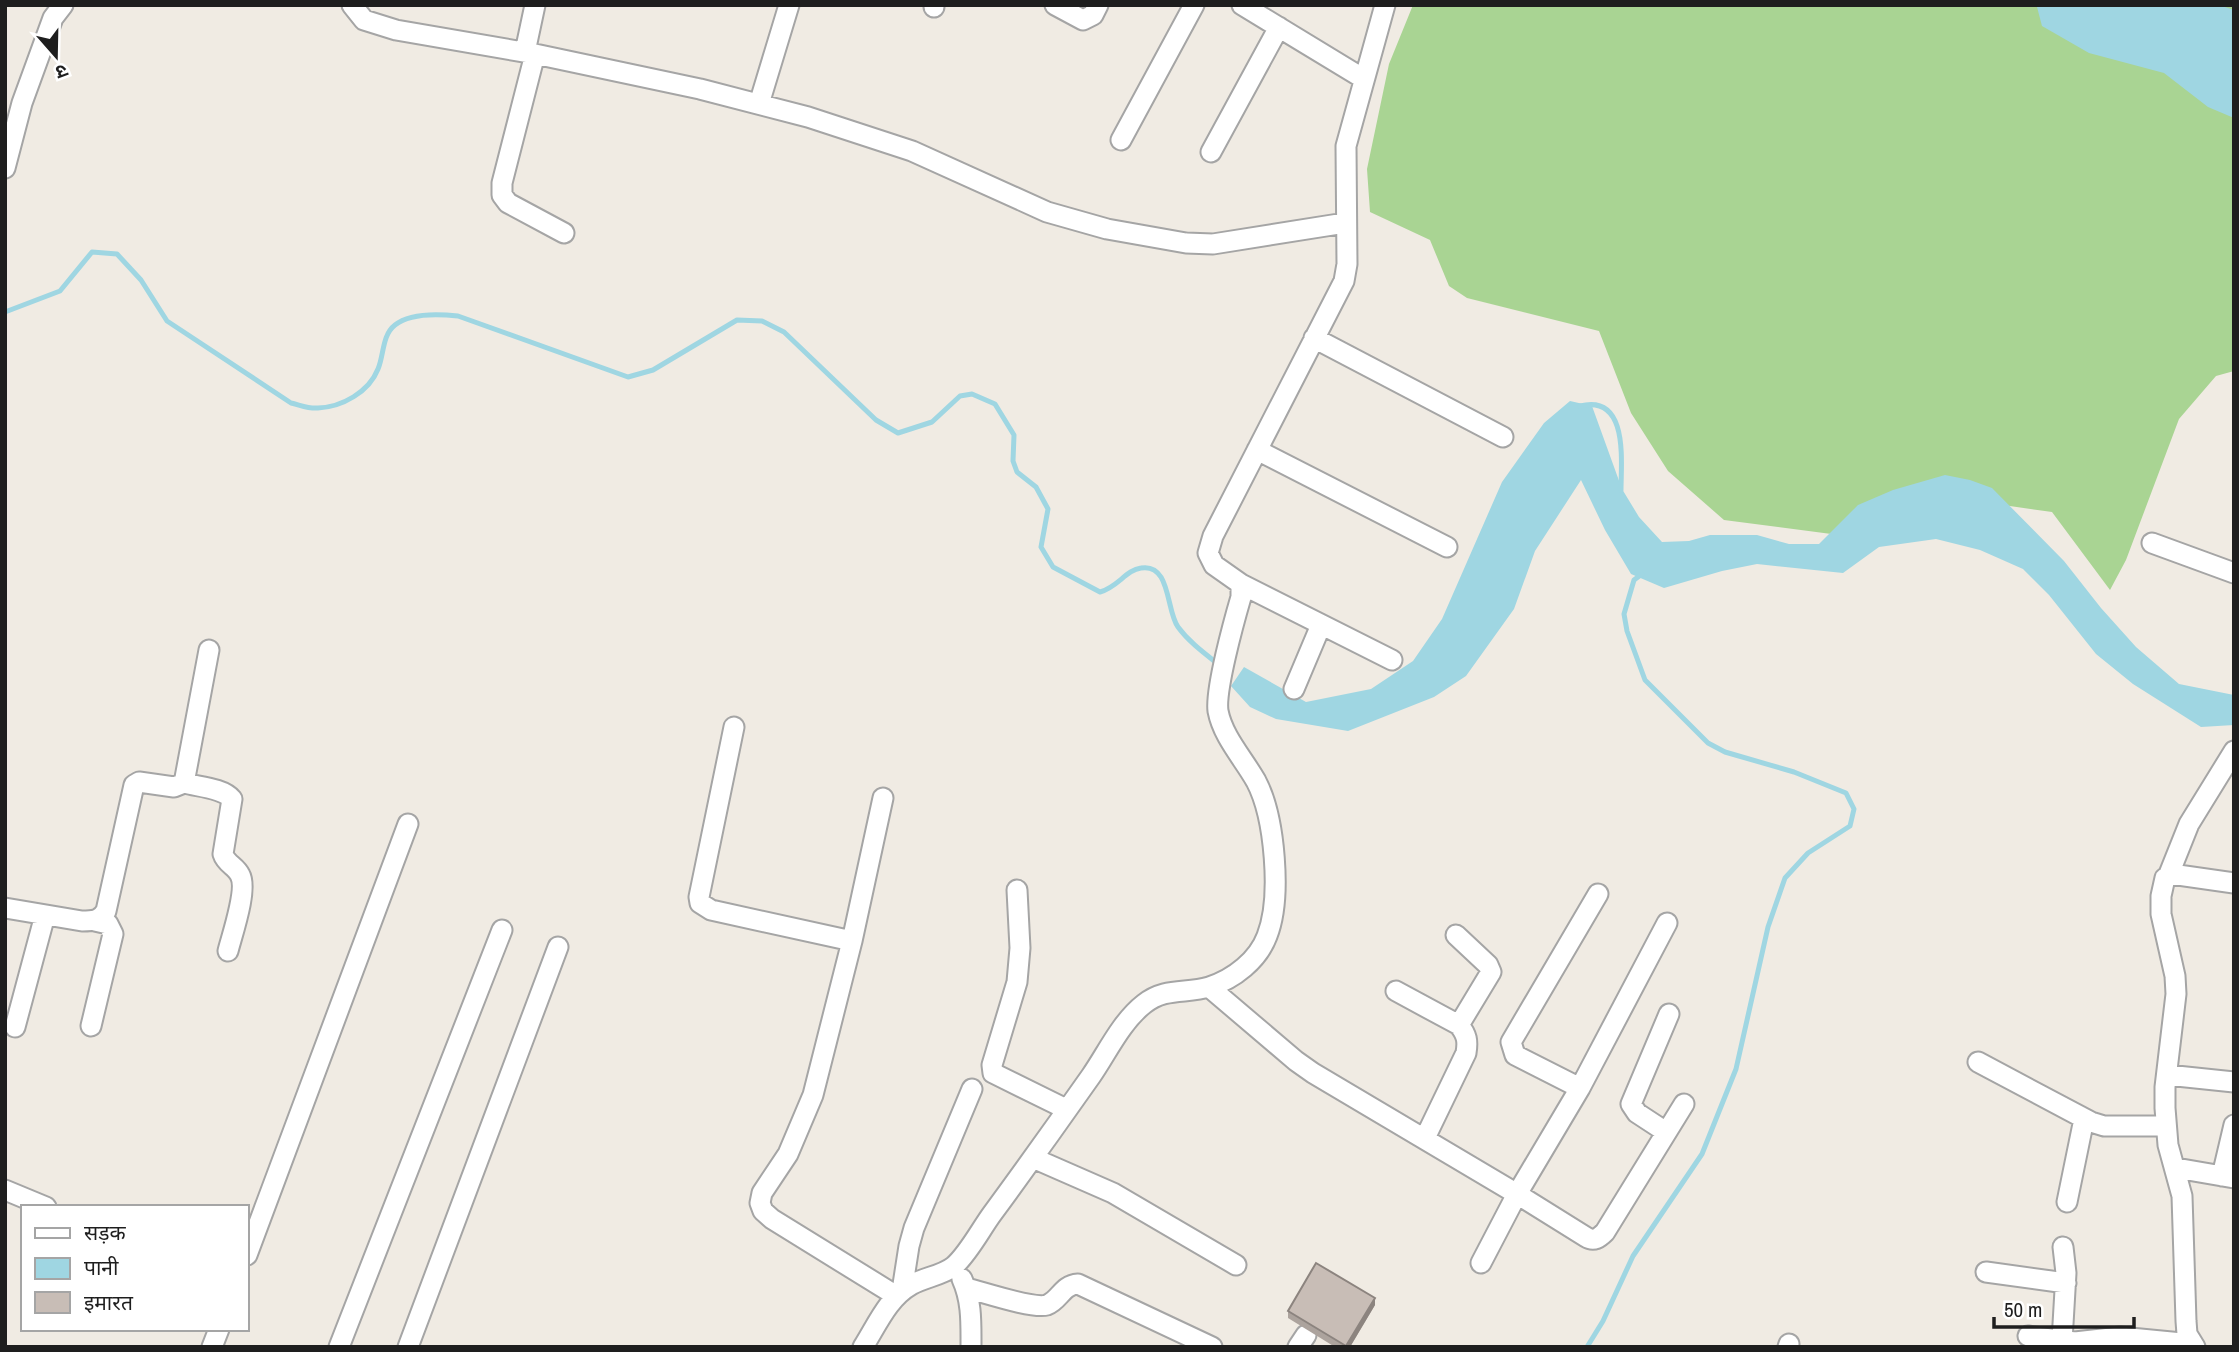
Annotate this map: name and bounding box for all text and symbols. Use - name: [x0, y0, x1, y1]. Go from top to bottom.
- north arrow: [21, 21, 91, 91]
- text: उ: [51, 58, 71, 86]
- legend: [21, 1205, 248, 1331]
- text: सड़क: [84, 1218, 126, 1247]
- text: पानी: [84, 1253, 119, 1282]
- scale bar: [1994, 1286, 2134, 1330]
- text: इमारत: [84, 1288, 134, 1317]
- text: 50 m: [2004, 1295, 2042, 1324]

